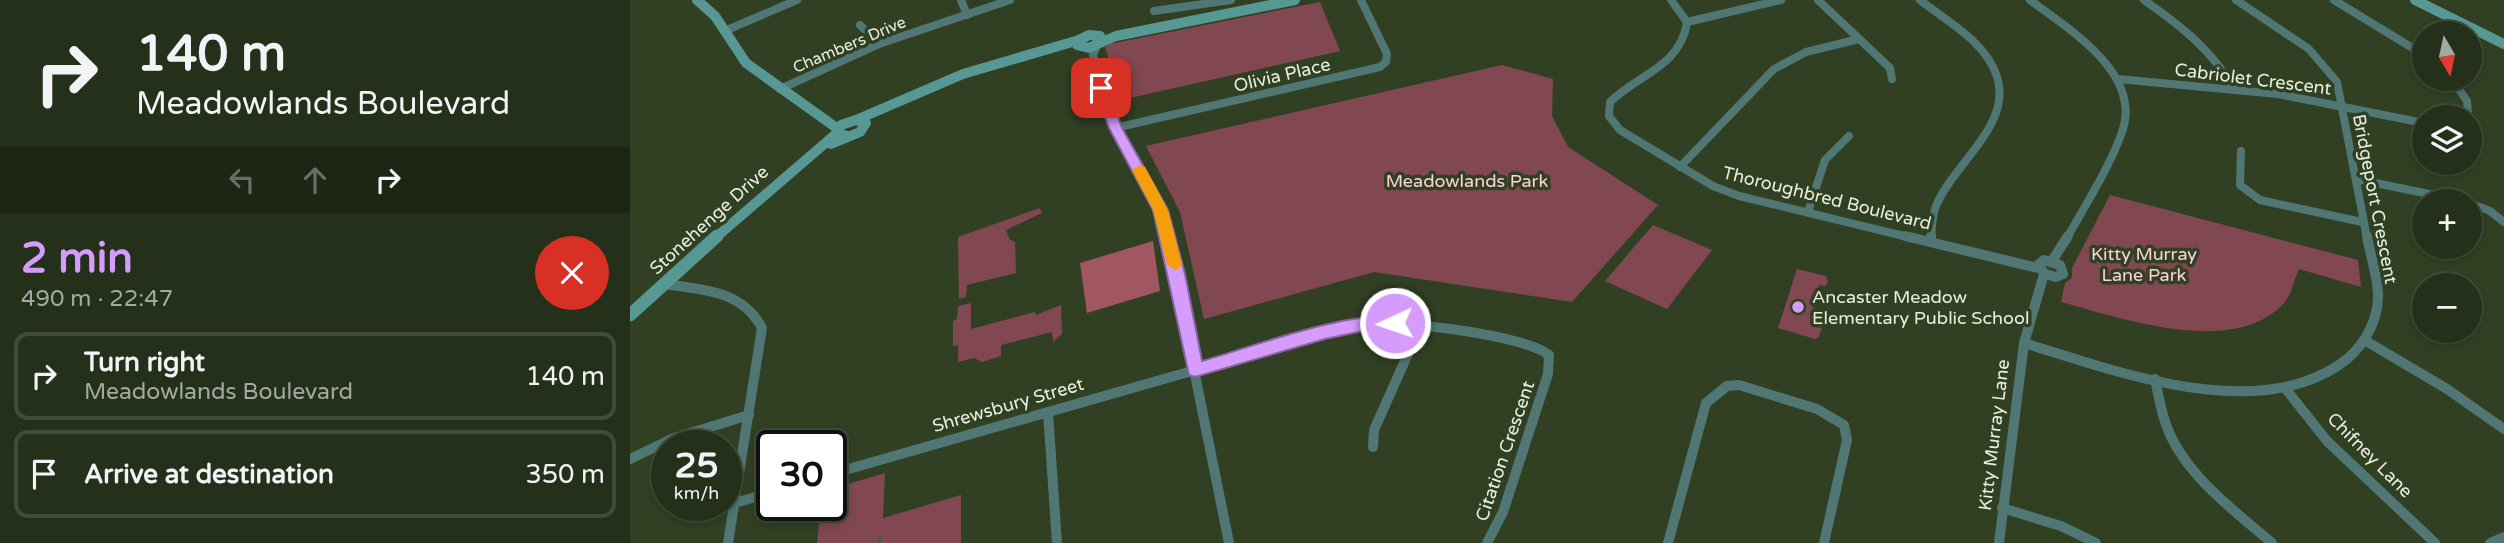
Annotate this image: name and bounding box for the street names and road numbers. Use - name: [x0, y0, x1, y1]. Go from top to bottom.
- street label: Chambers Drive: [790, 12, 909, 78]
- street label: Olivia Place: [1232, 53, 1332, 97]
- street label: Cabriolet Crescent: [2173, 58, 2333, 100]
- street label: Bridgeport Crescent: [2348, 112, 2402, 286]
- street label: Stonehenge Drive: [645, 161, 773, 279]
- street label: Thoroughbred Boulevard: [1720, 161, 1934, 235]
- street label: Kitty Murray Lane: [1974, 358, 2014, 512]
- street label: Shrewsbury Street: [930, 373, 1086, 437]
- street label: Citation Crescent: [1471, 378, 1539, 524]
- street label: Chifney Lane: [2323, 408, 2417, 502]

